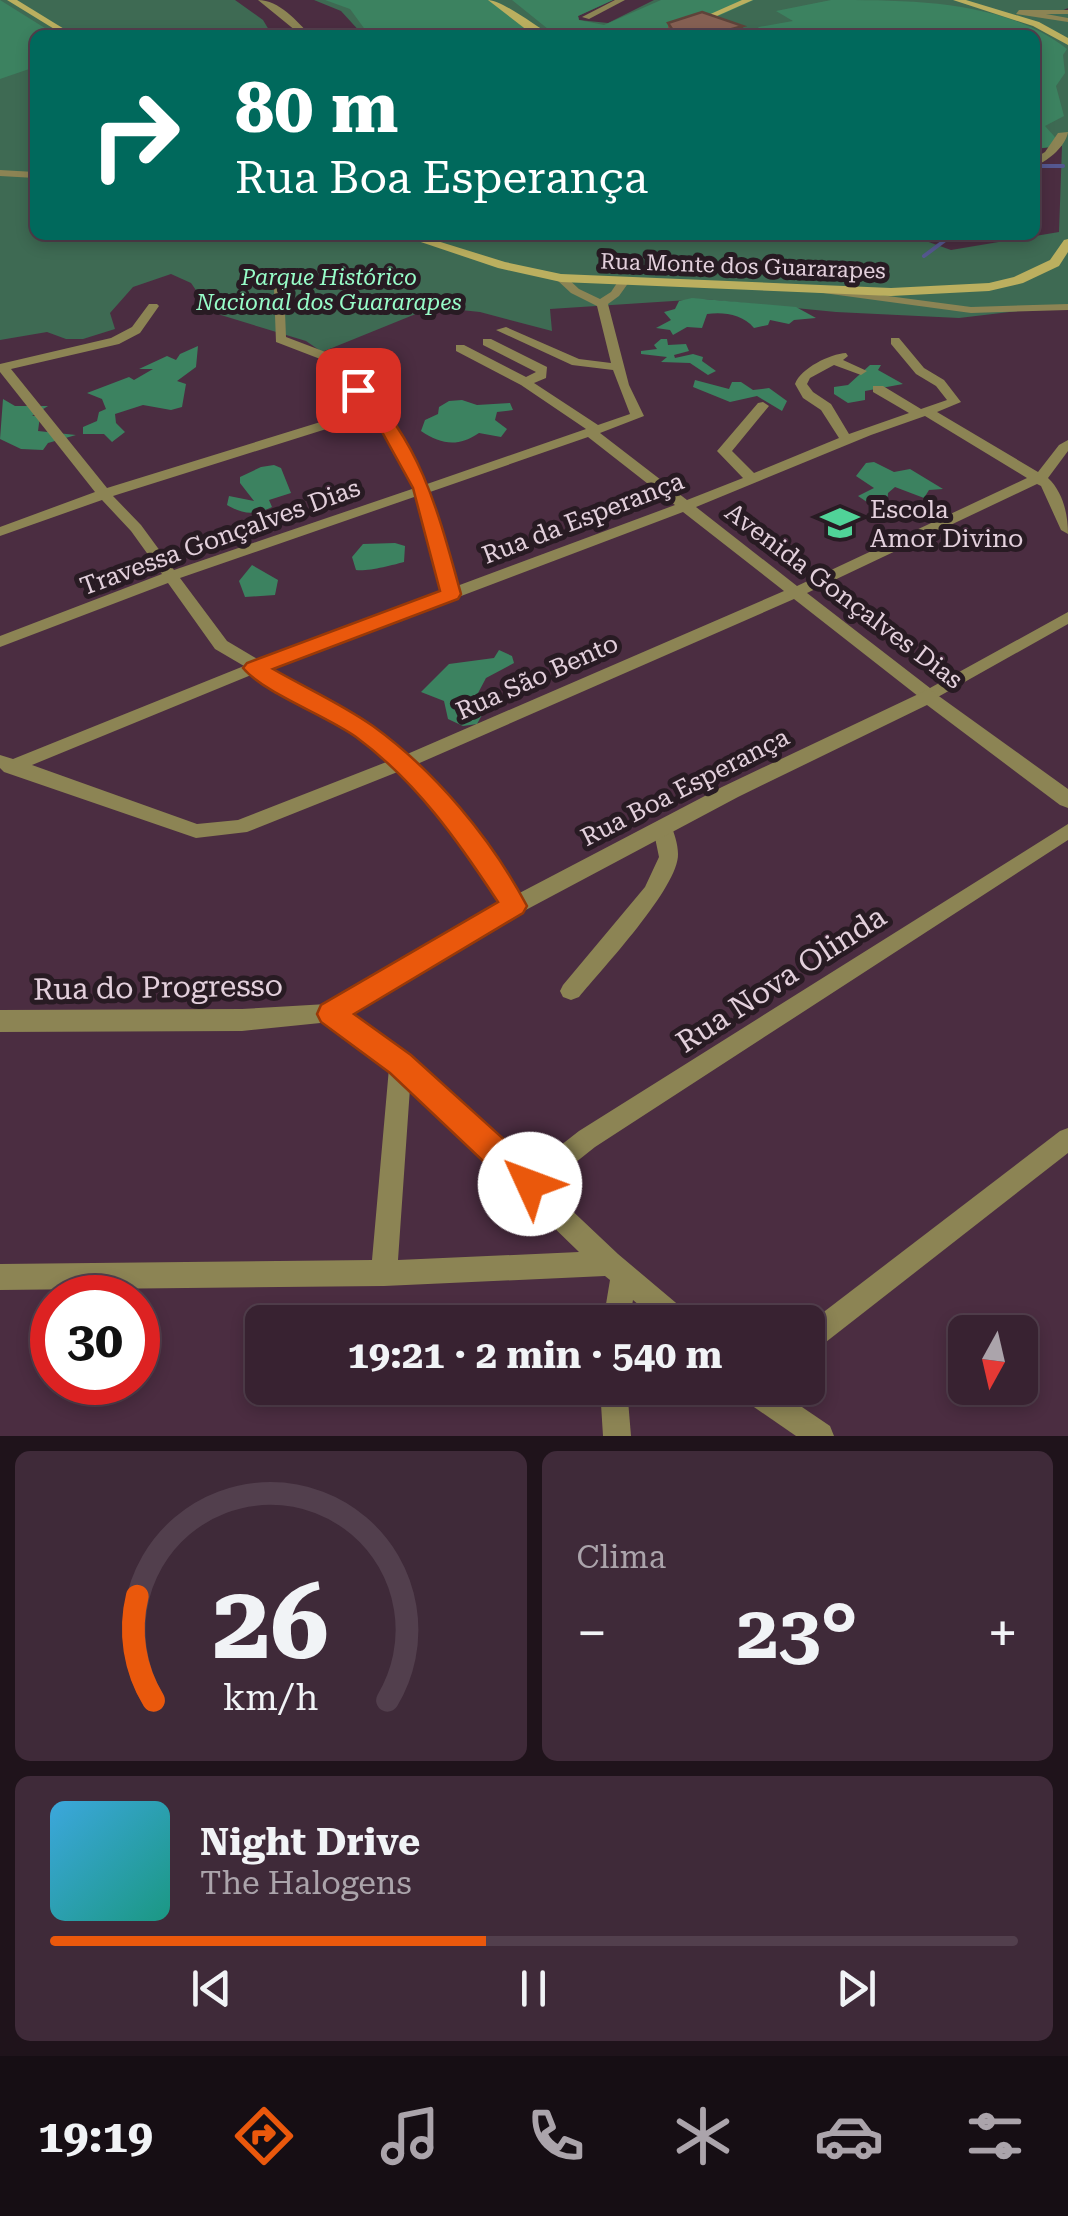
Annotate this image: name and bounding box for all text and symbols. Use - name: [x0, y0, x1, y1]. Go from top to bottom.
- text: 80 m: [235, 67, 399, 149]
- icon: right: [70, 70, 200, 200]
- text: Rua Boa Esperança: [235, 151, 648, 204]
- street label: Rua Monte dos Guararapes: [600, 249, 886, 283]
- park label: Parque Histórico Nacional dos Guararapes: [195, 265, 462, 315]
- pin: [316, 348, 401, 433]
- icon: arrive: [331, 363, 386, 418]
- street label: Rua da Esperança: [478, 466, 688, 570]
- street label: Travessa Gonçalves Dias: [76, 473, 364, 601]
- place label: Escola Amor Divino: [870, 495, 1023, 553]
- street label: Avenida Gonçalves Dias: [720, 497, 969, 695]
- school or university icon: Escola Amor Divino: [819, 502, 861, 544]
- street label: Rua São Bento: [452, 628, 622, 726]
- street label: Rua Boa Esperança: [576, 722, 794, 852]
- street label: Rua Nova Olinda: [670, 898, 892, 1060]
- street label: Rua do Progresso: [33, 967, 283, 1007]
- position arrow: [478, 1132, 582, 1236]
- speed limit sign: 30: [30, 1275, 160, 1405]
- north arrow: [948, 1315, 1038, 1405]
- map controls: [948, 1315, 1038, 1405]
- text: 19:21 · 2 min · 540 m: [348, 1333, 722, 1377]
- text: Clima: [577, 1538, 666, 1576]
- text: 26: [213, 1562, 329, 1683]
- text: 23°: [737, 1588, 858, 1676]
- text: −: [577, 1601, 607, 1665]
- text: +: [987, 1601, 1018, 1665]
- text: km/h: [223, 1677, 319, 1719]
- text: Night Drive: [200, 1820, 420, 1864]
- text: The Halogens: [200, 1864, 412, 1902]
- icon: previous: [184, 1961, 239, 2016]
- icon: pause: [506, 1961, 561, 2016]
- icon: next: [829, 1961, 884, 2016]
- icon: directions: [229, 2101, 299, 2171]
- icon: music: [375, 2101, 445, 2171]
- icon: phone: [521, 2101, 591, 2171]
- icon: climate: [668, 2101, 738, 2171]
- icon: car: [814, 2101, 884, 2171]
- icon: filters: [960, 2101, 1030, 2171]
- text: 19:19: [38, 2110, 153, 2163]

